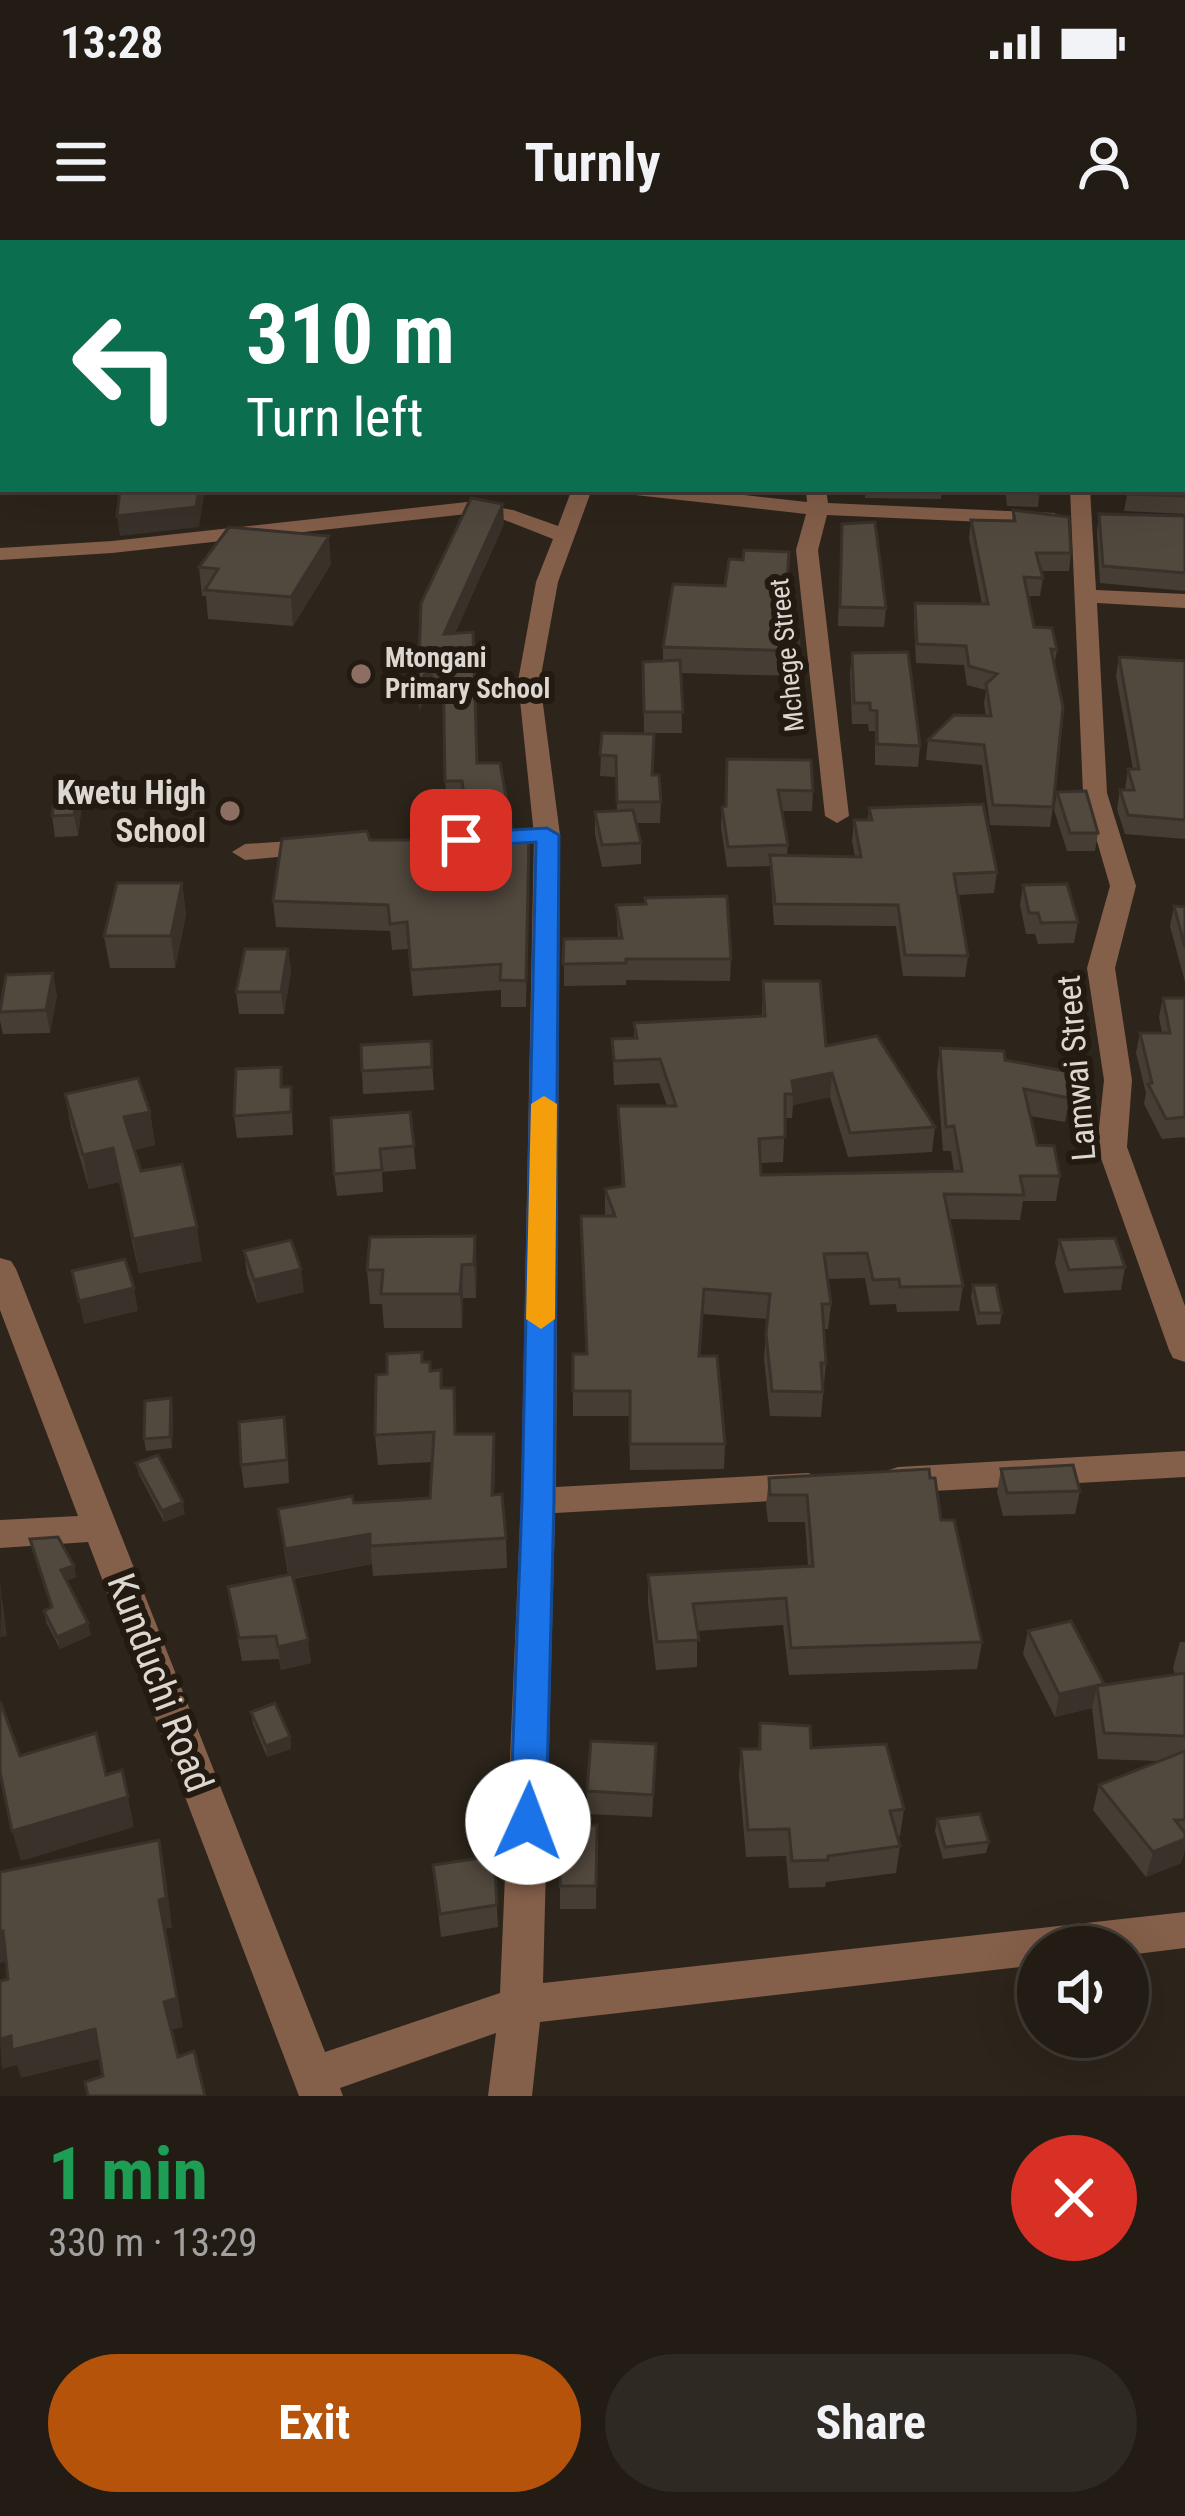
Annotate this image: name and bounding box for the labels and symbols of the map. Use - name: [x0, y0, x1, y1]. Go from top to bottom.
- street label: Mchege Street: [763, 577, 811, 733]
- place label: Mtongani Primary School: [385, 642, 550, 705]
- marker: Mtongani Primary School: [348, 661, 374, 687]
- place label: Kwetu High School: [57, 773, 206, 850]
- pin: [410, 789, 512, 891]
- marker: Kwetu High School: [217, 798, 243, 824]
- street label: Lamwai Street: [1048, 974, 1104, 1162]
- street label: Kunduchi Road: [97, 1567, 223, 1799]
- position arrow: [465, 1759, 591, 1885]

